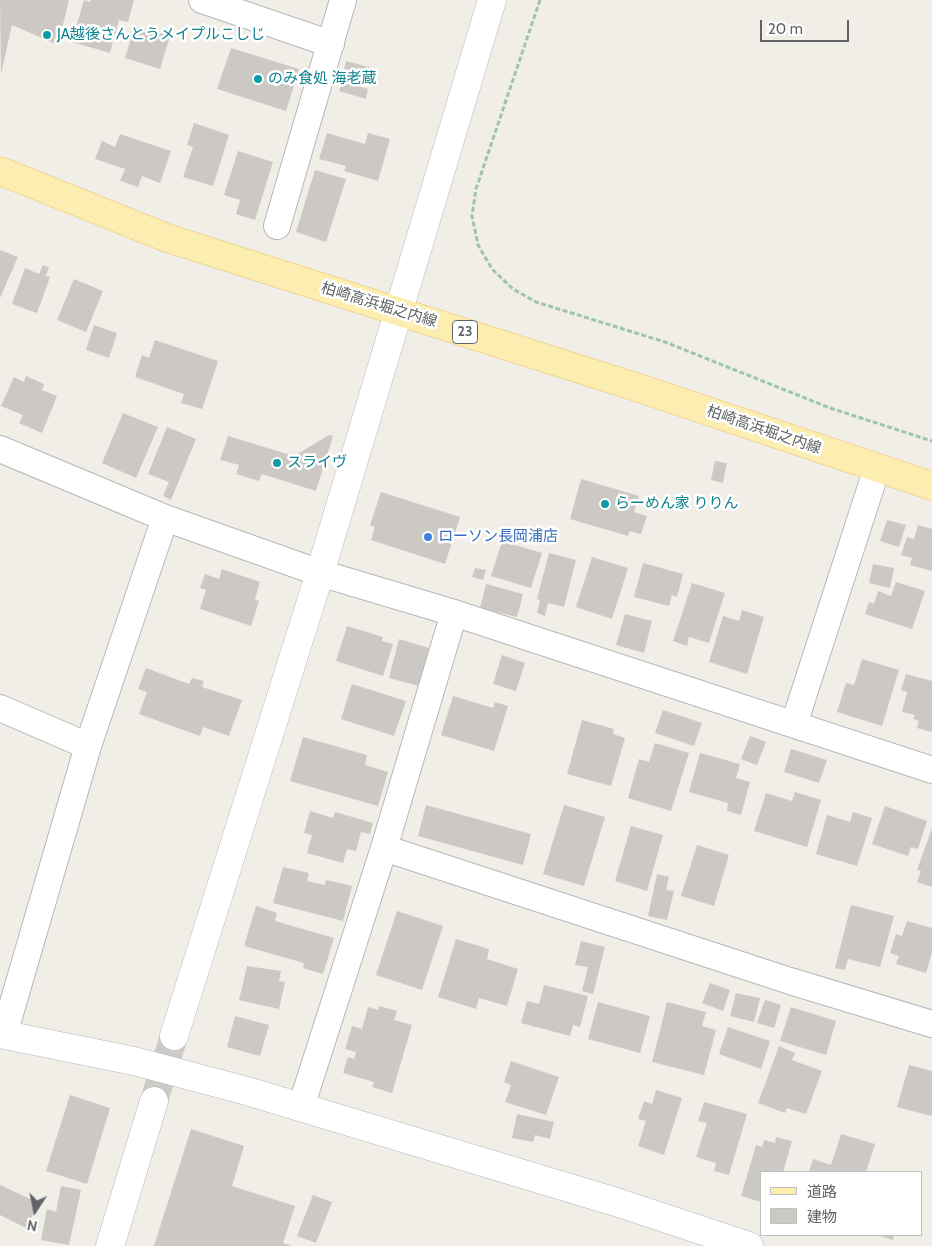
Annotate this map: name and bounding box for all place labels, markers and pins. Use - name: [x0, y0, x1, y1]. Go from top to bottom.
- place label: JA越後さんとうメイプルこしじ: [57, 26, 265, 44]
- marker: JA越後さんとうメイプルこしじ: [41, 29, 53, 41]
- place label: のみ食処 海老蔵: [268, 70, 376, 88]
- marker: のみ食処 海老蔵: [252, 73, 264, 85]
- place label: スライヴ: [287, 454, 347, 472]
- marker: スライヴ: [271, 457, 283, 469]
- place label: らーめん家 りりん: [615, 495, 738, 513]
- marker: らーめん家 りりん: [599, 498, 611, 510]
- place label: ローソン長岡浦店: [438, 528, 558, 546]
- marker: ローソン長岡浦店: [422, 531, 434, 543]

